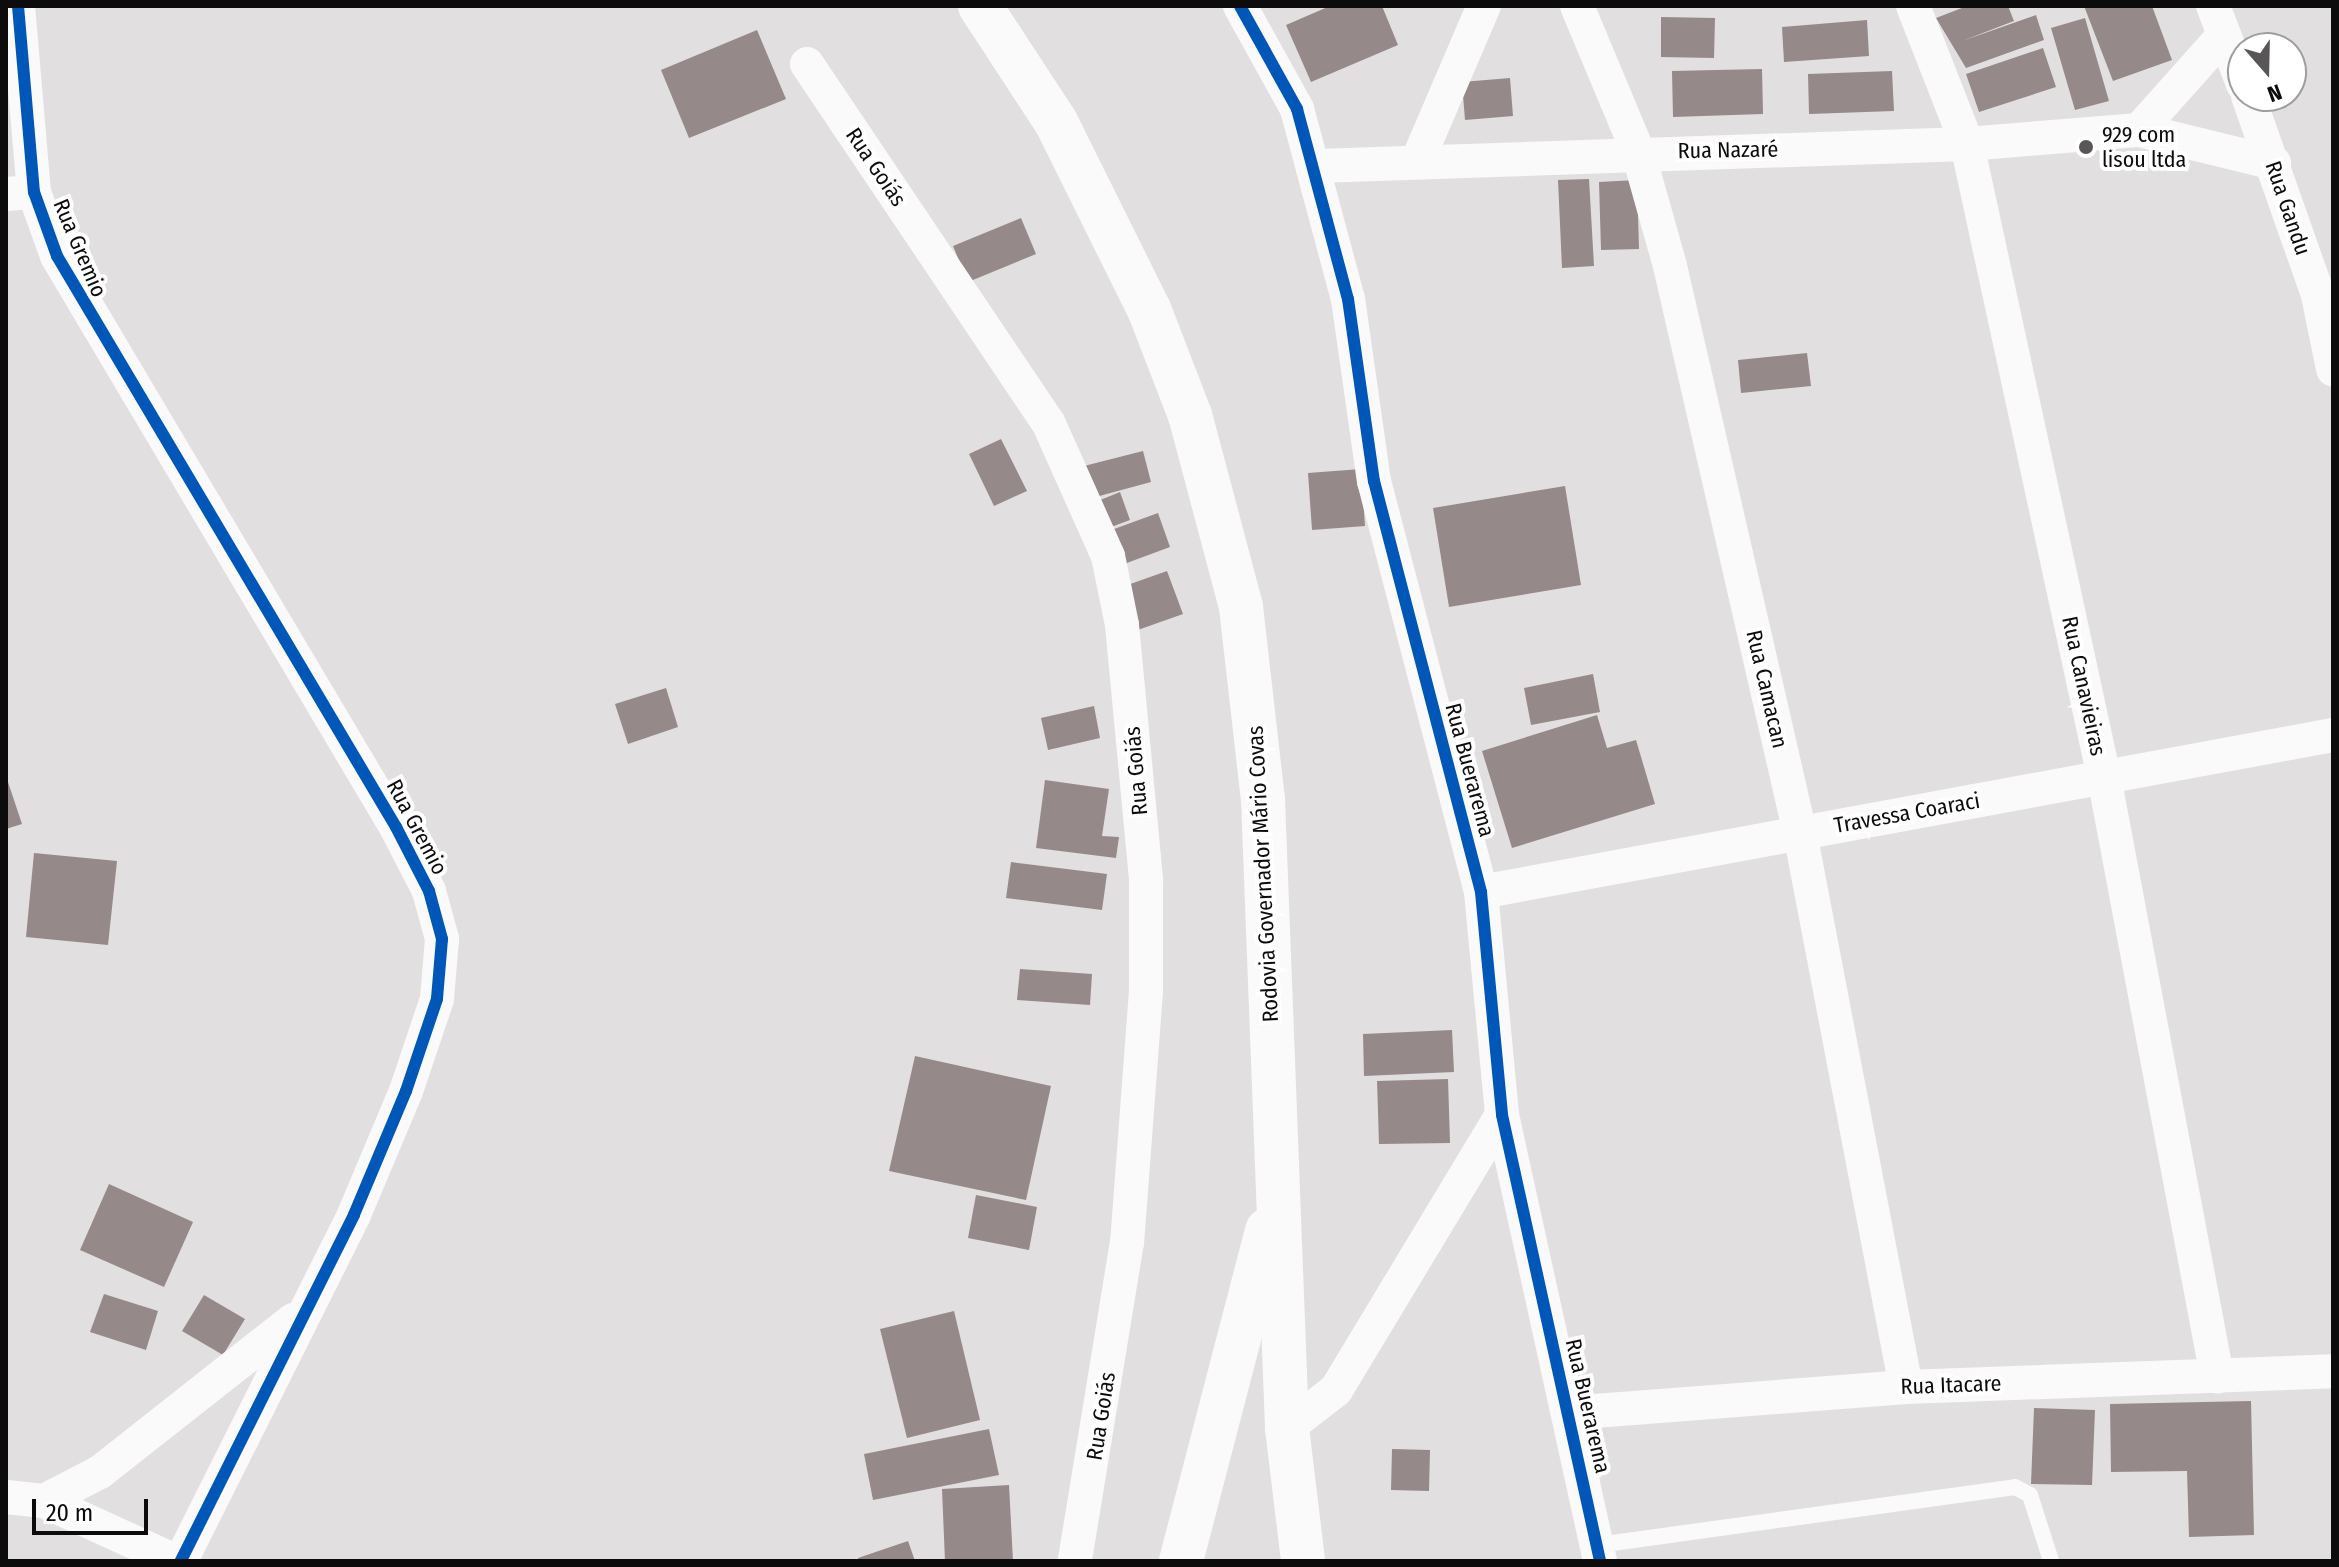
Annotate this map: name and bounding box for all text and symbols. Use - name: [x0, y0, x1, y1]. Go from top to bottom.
- north arrow: [2227, 32, 2307, 112]
- text: N: [2264, 78, 2286, 108]
- place label: 929 com lisou ltda: [2102, 121, 2186, 172]
- street label: Rua Goiás: [840, 123, 912, 211]
- street label: Rua Nazaré: [1677, 136, 1779, 164]
- marker: 929 com lisou ltda: [2077, 138, 2095, 156]
- street label: Rua Gandu: [2260, 158, 2316, 258]
- street label: Rua Gremio: [48, 195, 112, 301]
- street label: Rua Canavieiras: [2056, 614, 2112, 758]
- street label: Rua Camacan: [1741, 627, 1793, 751]
- street label: Rua Buerarema: [1439, 700, 1501, 840]
- street label: Rua Goiás: [1119, 725, 1153, 817]
- street label: Rodovia Governador Mário Covas: [1242, 725, 1284, 1023]
- street label: Rua Gremio: [381, 775, 453, 879]
- street label: Travessa Coaraci: [1832, 787, 1982, 839]
- street label: Rua Buerarema: [1560, 1336, 1616, 1476]
- street label: Rua Goiás: [1081, 1370, 1121, 1462]
- street label: Rua Itacare: [1900, 1370, 2002, 1400]
- scale bar: [36, 1483, 152, 1533]
- text: 20 m: [46, 1499, 93, 1527]

